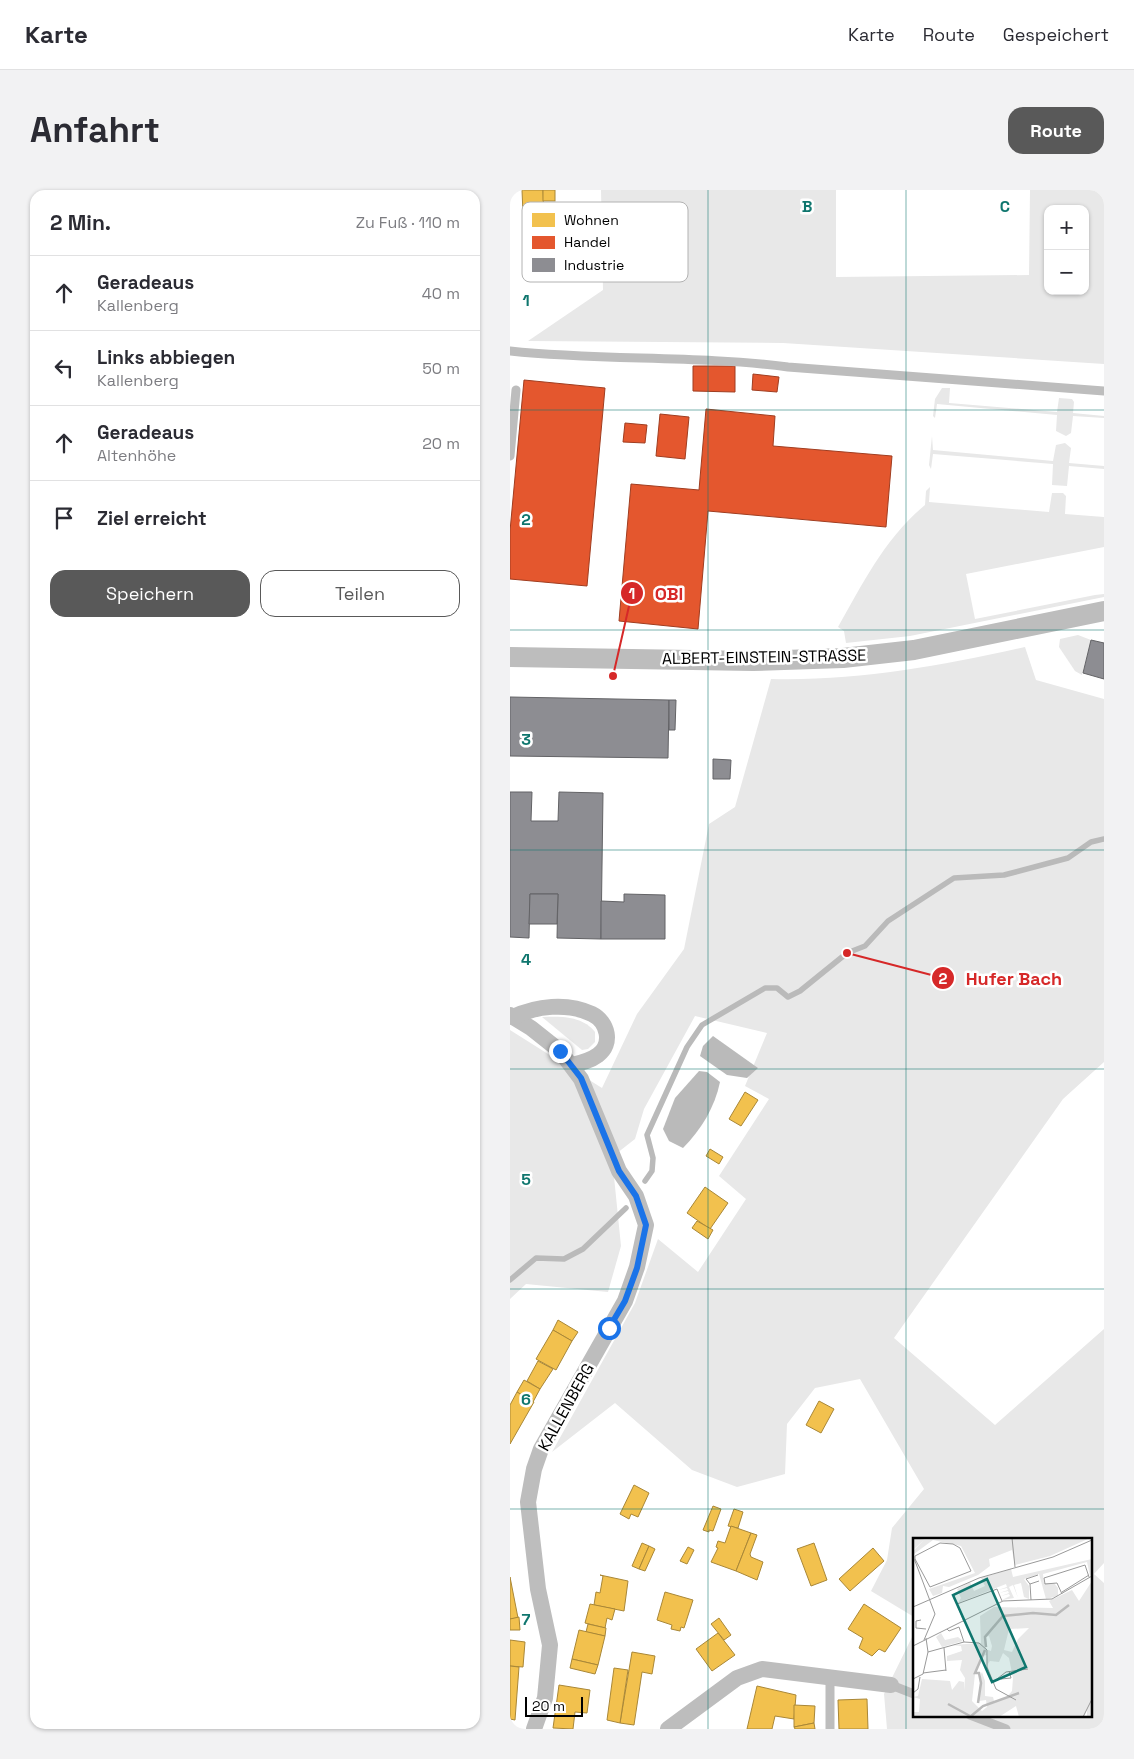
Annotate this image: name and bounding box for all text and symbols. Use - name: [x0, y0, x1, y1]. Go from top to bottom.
- text: Karte: [25, 19, 88, 50]
- text: Karte: [848, 23, 895, 46]
- text: Route: [923, 23, 975, 46]
- text: Gespeichert: [1003, 23, 1109, 46]
- button: Route: [1008, 107, 1104, 154]
- text: Anfahrt: [30, 108, 160, 152]
- text: B: [802, 196, 812, 217]
- text: C: [1000, 196, 1010, 217]
- legend: [522, 202, 688, 282]
- map controls: [1044, 205, 1089, 295]
- button: +: [1044, 205, 1089, 250]
- text: 2 Min.: [50, 209, 111, 236]
- text: Wohnen: [564, 211, 619, 229]
- text: Zu Fuß · 110 m: [356, 212, 460, 233]
- text: Handel: [564, 233, 611, 251]
- button: −: [1044, 250, 1089, 295]
- text: Industrie: [564, 256, 624, 274]
- text: Geradeaus: [97, 270, 194, 295]
- icon: ahead: [50, 279, 78, 307]
- text: 40 m: [422, 283, 460, 304]
- text: 1: [522, 290, 530, 311]
- text: Kallenberg: [97, 295, 179, 316]
- text: Links abbiegen: [97, 345, 235, 370]
- icon: left: [50, 354, 78, 382]
- text: 50 m: [422, 358, 460, 379]
- text: Kallenberg: [97, 370, 179, 391]
- text: Geradeaus: [97, 420, 194, 445]
- icon: ahead: [50, 429, 78, 457]
- text: 20 m: [422, 433, 460, 454]
- text: Altenhöhe: [97, 445, 176, 466]
- icon: arrive: [50, 504, 78, 532]
- text: Ziel erreicht: [97, 506, 207, 531]
- text: 2: [521, 509, 531, 530]
- button: Speichern: [50, 570, 250, 617]
- button: Teilen: [260, 570, 460, 617]
- callout: OBI: [620, 577, 693, 610]
- text: OBI: [655, 582, 683, 605]
- text: 1: [629, 584, 635, 603]
- street label: ALBERT-EINSTEIN-STRASSE: [662, 645, 866, 669]
- text: 3: [521, 729, 531, 750]
- text: 4: [521, 949, 531, 970]
- callout: Hufer Bach: [930, 962, 1072, 995]
- text: Hufer Bach: [966, 967, 1062, 990]
- text: 2: [939, 969, 948, 988]
- route end: [549, 1040, 572, 1063]
- text: 5: [521, 1169, 531, 1190]
- route start: [598, 1317, 621, 1340]
- street label: KALLENBERG: [533, 1359, 599, 1455]
- text: 6: [521, 1389, 531, 1410]
- inset map: [913, 1538, 1092, 1716]
- text: 7: [522, 1609, 531, 1630]
- scale bar: [525, 1694, 582, 1717]
- text: 20 m: [532, 1697, 565, 1715]

